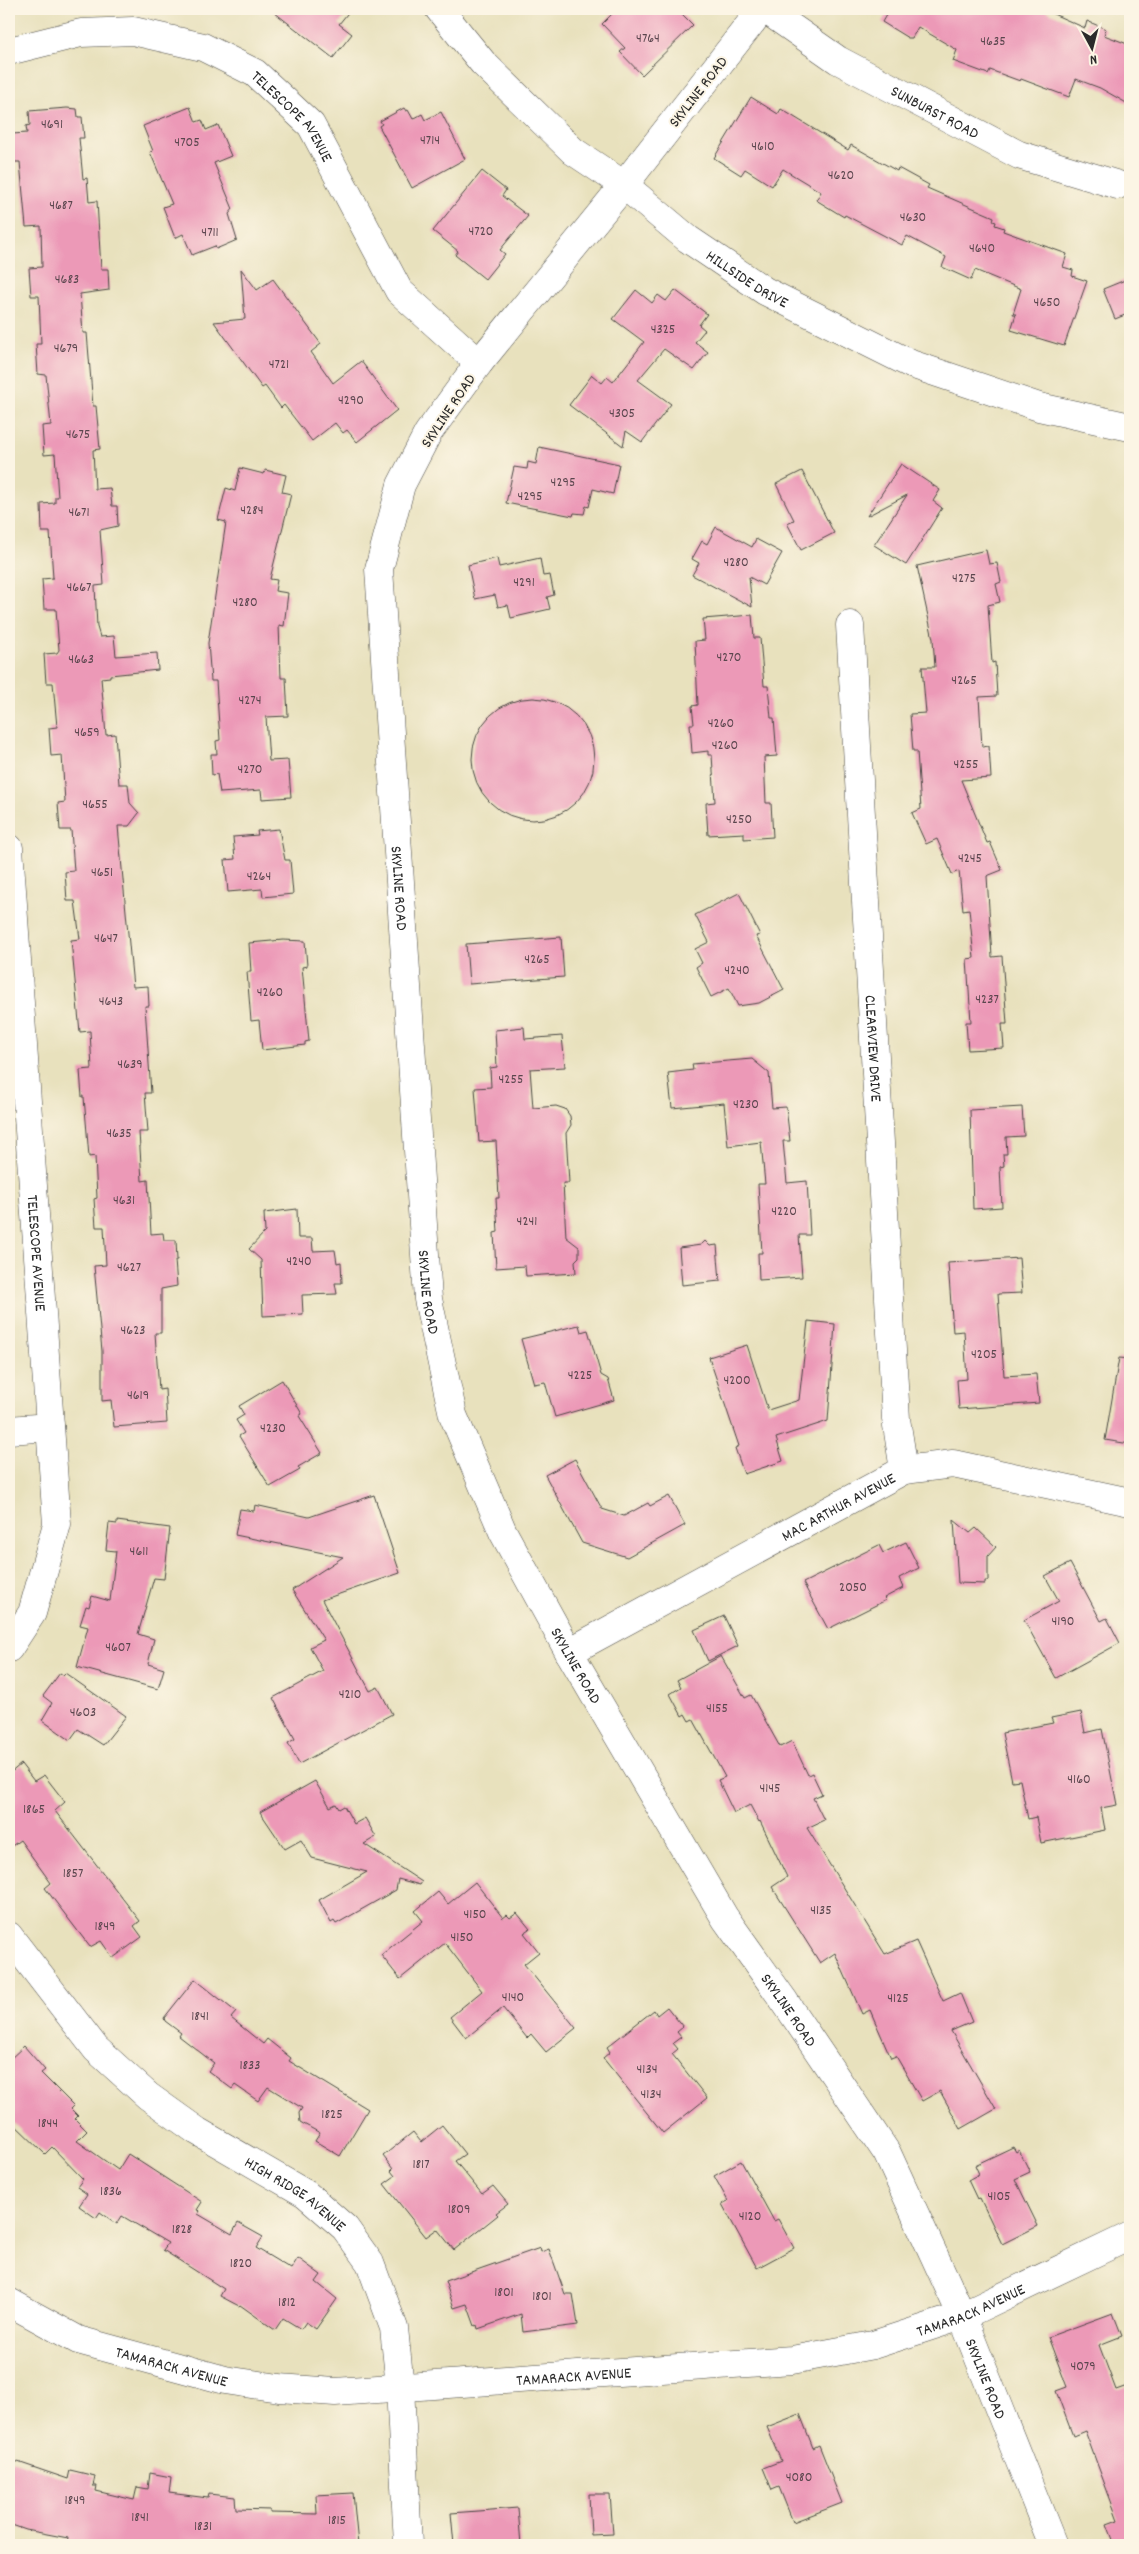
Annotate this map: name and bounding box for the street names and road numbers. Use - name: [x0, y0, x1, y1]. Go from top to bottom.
- street label: SKYLINE ROAD: [664, 52, 734, 133]
- street label: TELESCOPE AVENUE: [245, 66, 338, 167]
- street label: SUNBURST ROAD: [886, 81, 982, 146]
- street label: HILLSIDE DRIVE: [701, 245, 792, 315]
- street label: SKYLINE ROAD: [416, 370, 482, 453]
- street label: SKYLINE ROAD: [384, 845, 412, 931]
- street label: CLEARVIEW DRIVE: [857, 994, 887, 1103]
- street label: TELESCOPE AVENUE: [20, 1194, 51, 1313]
- street label: SKYLINE ROAD: [411, 1249, 444, 1337]
- street label: MAC ARTHUR AVENUE: [778, 1467, 901, 1548]
- street label: SKYLINE ROAD: [544, 1624, 606, 1709]
- street label: SKYLINE ROAD: [754, 1969, 821, 2052]
- street label: HIGH RIDGE AVENUE: [239, 2152, 351, 2239]
- street label: TAMARACK AVENUE: [914, 2278, 1030, 2344]
- street label: SKYLINE ROAD: [958, 2336, 1011, 2423]
- street label: TAMARACK AVENUE: [112, 2342, 231, 2394]
- street label: TAMARACK AVENUE: [515, 2362, 633, 2393]

